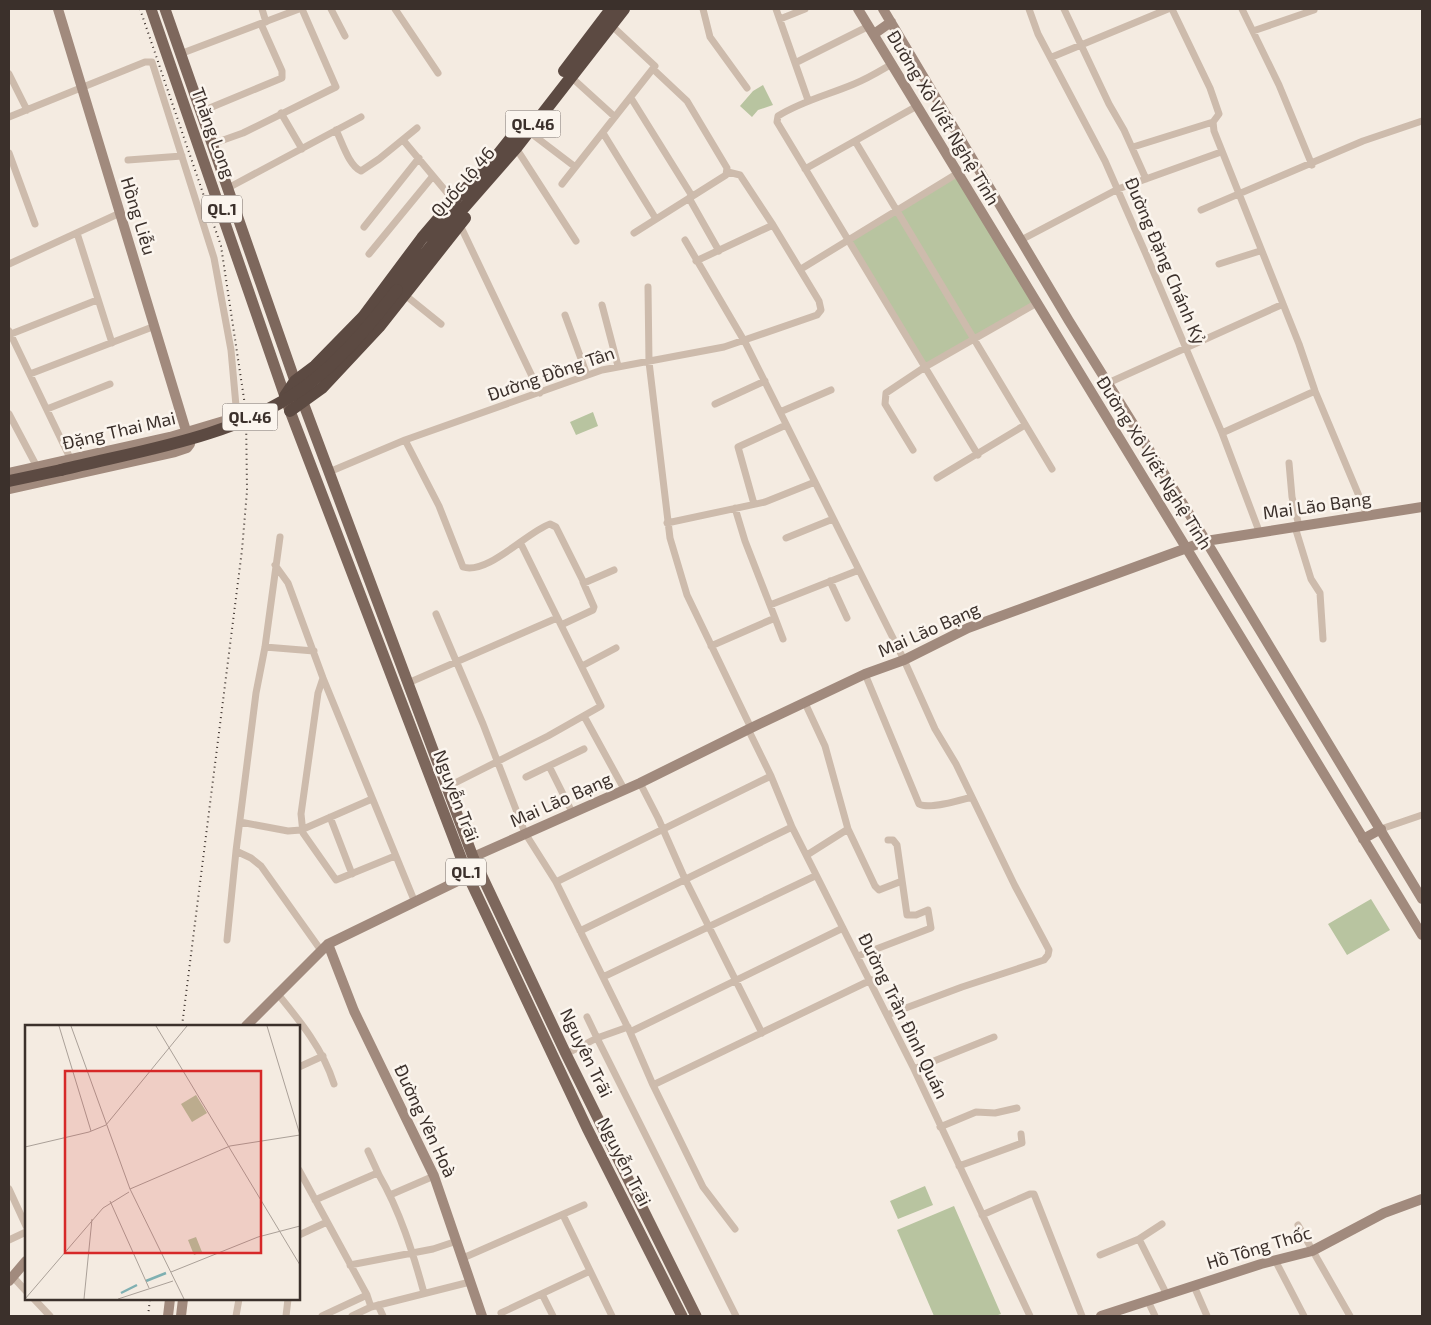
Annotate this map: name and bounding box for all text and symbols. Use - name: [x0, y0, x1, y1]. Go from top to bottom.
- street label: Đường Xô Viết Nghệ Tĩnh: [883, 26, 1005, 209]
- street label: Thăng Long: [187, 84, 241, 181]
- road number: QL.46: [506, 110, 560, 138]
- street label: Quốc lộ 46: [426, 142, 499, 221]
- street label: Hồng Liễu: [117, 174, 161, 257]
- street label: Đường Đặng Chánh Kỷ: [1121, 174, 1211, 348]
- road number: QL.1: [202, 195, 242, 222]
- street label: Đường Đồng Tân: [484, 341, 617, 405]
- street label: Đường Xô Viết Nghệ Tĩnh: [1092, 372, 1217, 553]
- road number: QL.46: [222, 404, 278, 431]
- street label: Đặng Thai Mai: [60, 406, 177, 454]
- street label: Mai Lão Bạng: [1261, 487, 1372, 523]
- street label: Mai Lão Bạng: [874, 597, 983, 661]
- street label: Nguyễn Trãi: [429, 747, 484, 845]
- street label: Mai Lão Bạng: [506, 767, 615, 831]
- road number: QL.1: [446, 859, 486, 886]
- street label: Đường Trần Đình Quán: [854, 929, 954, 1102]
- street label: Nguyên Trãi: [556, 1004, 618, 1101]
- inset map: [25, 1025, 300, 1300]
- street label: Đường Yên Hoà: [390, 1060, 462, 1181]
- street label: Nguyễn Trãi: [593, 1114, 657, 1210]
- street label: Hồ Tông Thốc: [1204, 1221, 1314, 1273]

